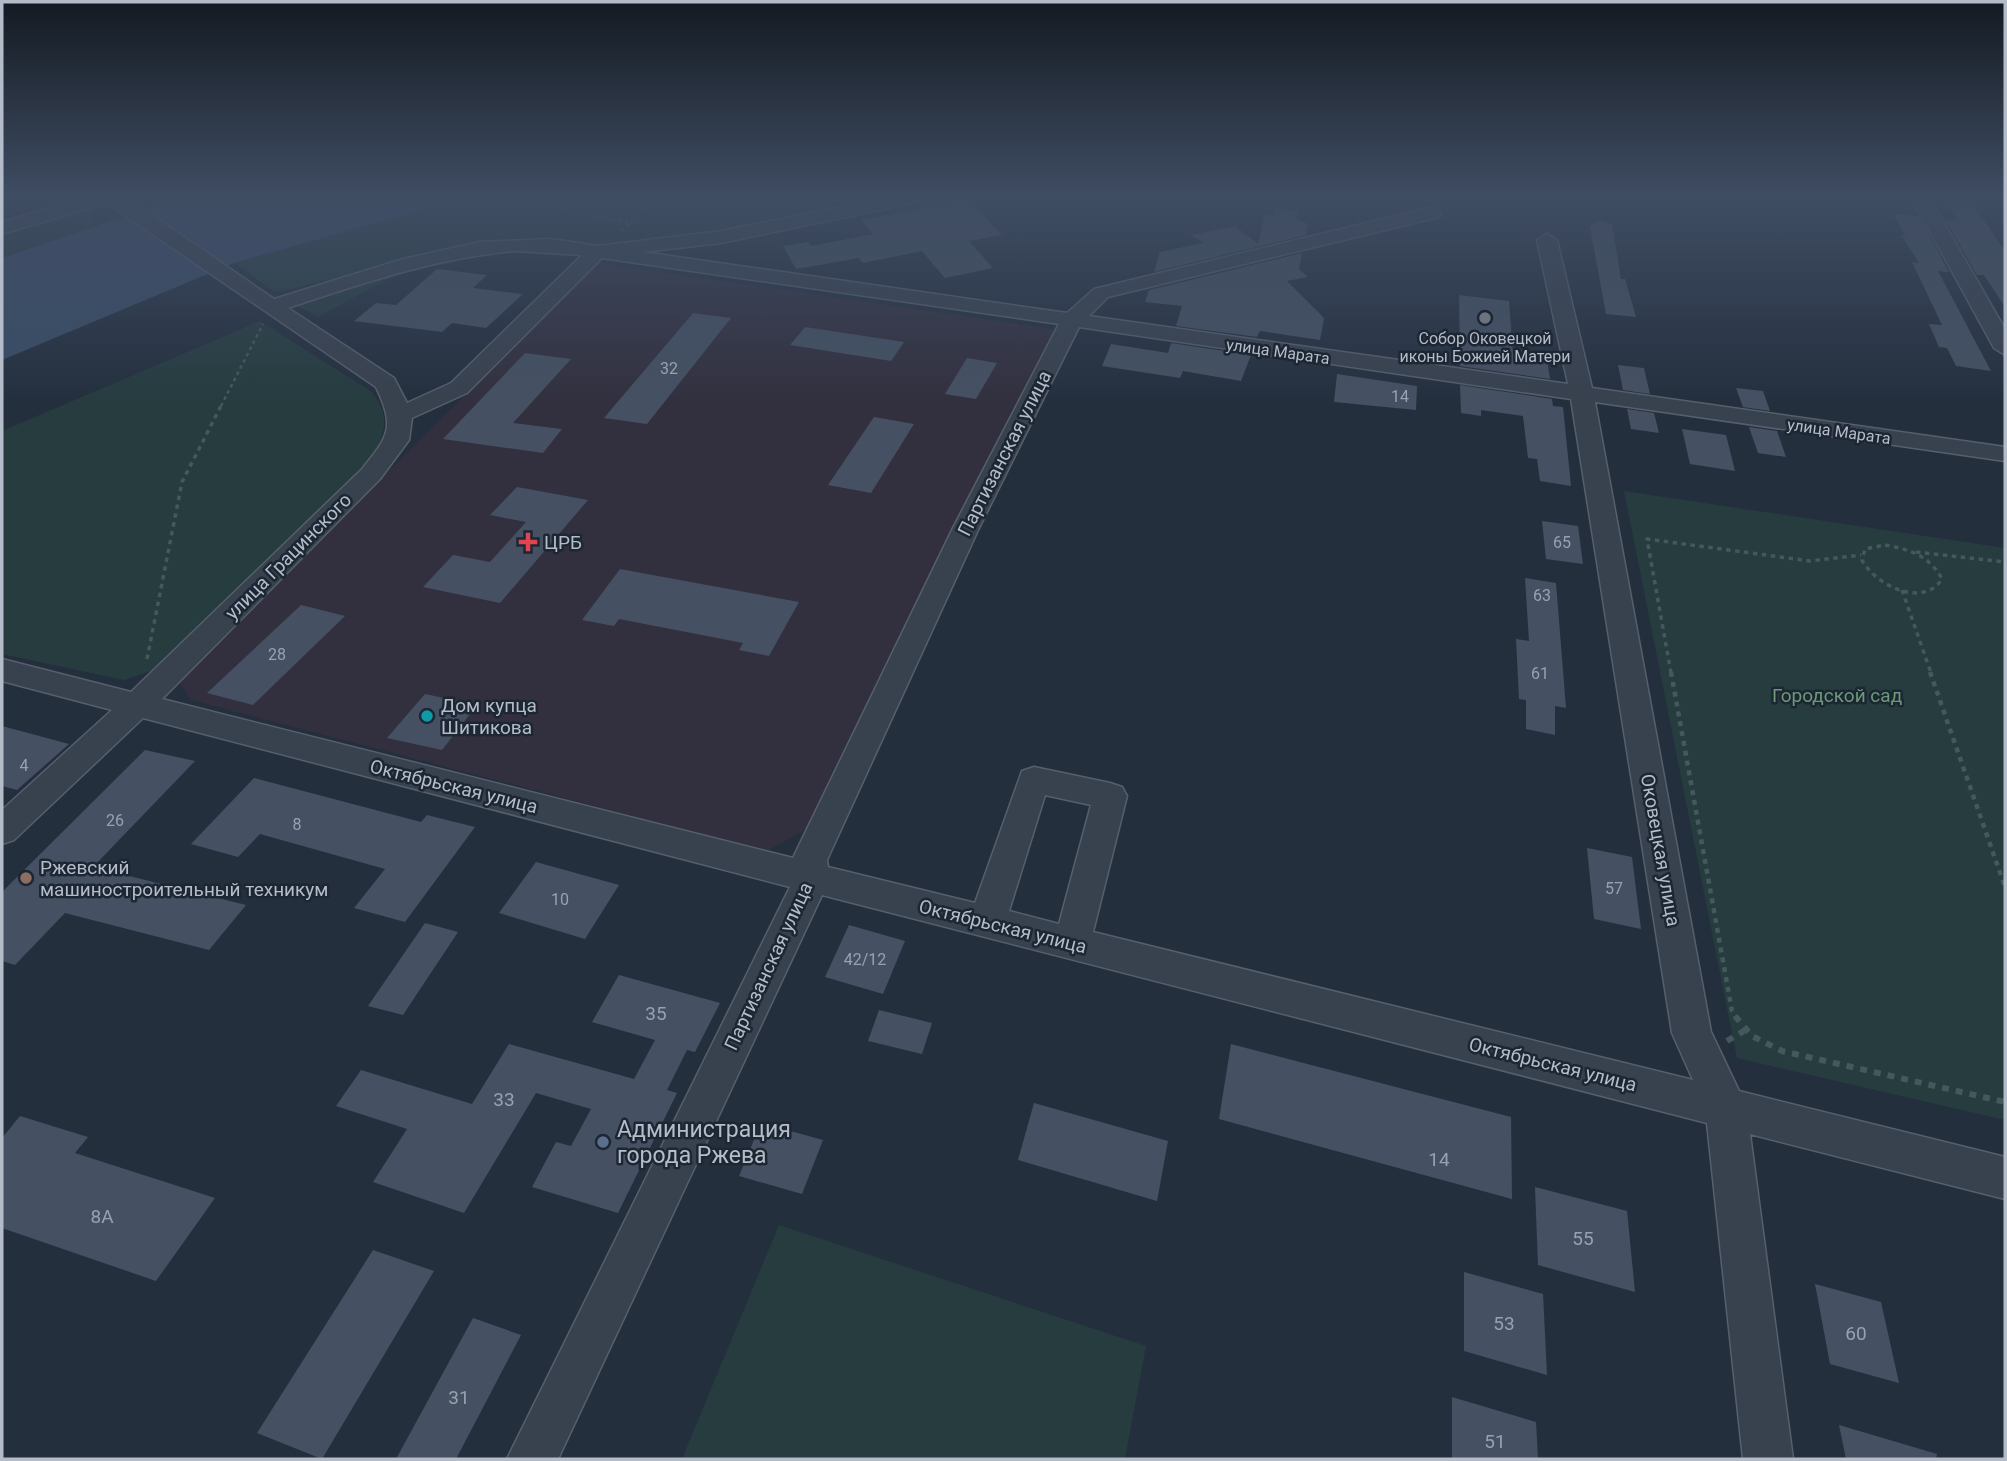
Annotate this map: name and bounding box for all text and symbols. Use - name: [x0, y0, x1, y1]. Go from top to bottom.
- marker: Собор Оковецкой иконы Божией Матери: [1477, 310, 1493, 326]
- place label: Собор Оковецкой иконы Божией Матери: [1399, 329, 1571, 366]
- street label: улица Марата: [1225, 335, 1331, 368]
- house number: 32: [660, 359, 678, 378]
- street label: Партизанская улица: [953, 367, 1056, 540]
- house number: 14: [1391, 387, 1409, 406]
- street label: улица Марата: [1786, 415, 1892, 448]
- street label: улица Грацинского: [220, 488, 356, 624]
- place label: ЦРБ: [544, 531, 582, 554]
- marker: ЦРБ: [518, 532, 538, 552]
- house number: 65: [1553, 533, 1571, 552]
- house number: 63: [1533, 586, 1551, 605]
- house number: 28: [268, 645, 286, 664]
- house number: 61: [1531, 664, 1549, 683]
- park label: Городской сад: [1772, 684, 1902, 707]
- place label: Дом купца Шитикова: [441, 694, 537, 739]
- marker: Дом купца Шитикова: [419, 708, 435, 724]
- street label: Октябрьская улица: [368, 755, 540, 818]
- house number: 4: [20, 756, 29, 775]
- street label: Оковецкая улица: [1636, 772, 1685, 928]
- house number: 26: [106, 811, 124, 830]
- house number: 8: [293, 815, 302, 834]
- place label: Ржевский машиностроительный техникум: [40, 856, 328, 901]
- marker: Ржевский машиностроительный техникум: [18, 870, 34, 886]
- street label: Партизанская улица: [719, 879, 817, 1054]
- house number: 57: [1605, 879, 1623, 898]
- house number: 10: [551, 890, 569, 909]
- street label: Октябрьская улица: [917, 895, 1089, 958]
- house number: 42/12: [844, 950, 886, 969]
- house number: 35: [645, 1002, 667, 1025]
- street label: Октябрьская улица: [1467, 1033, 1639, 1096]
- house number: 33: [493, 1088, 515, 1111]
- place label: Администрация города Ржева: [617, 1116, 791, 1169]
- marker: Администрация города Ржева: [595, 1134, 611, 1150]
- house number: 14: [1428, 1148, 1450, 1171]
- house number: 8А: [90, 1205, 114, 1228]
- house number: 55: [1572, 1227, 1594, 1250]
- house number: 53: [1493, 1312, 1515, 1335]
- house number: 60: [1845, 1322, 1867, 1345]
- house number: 31: [448, 1386, 470, 1409]
- house number: 51: [1484, 1430, 1506, 1453]

